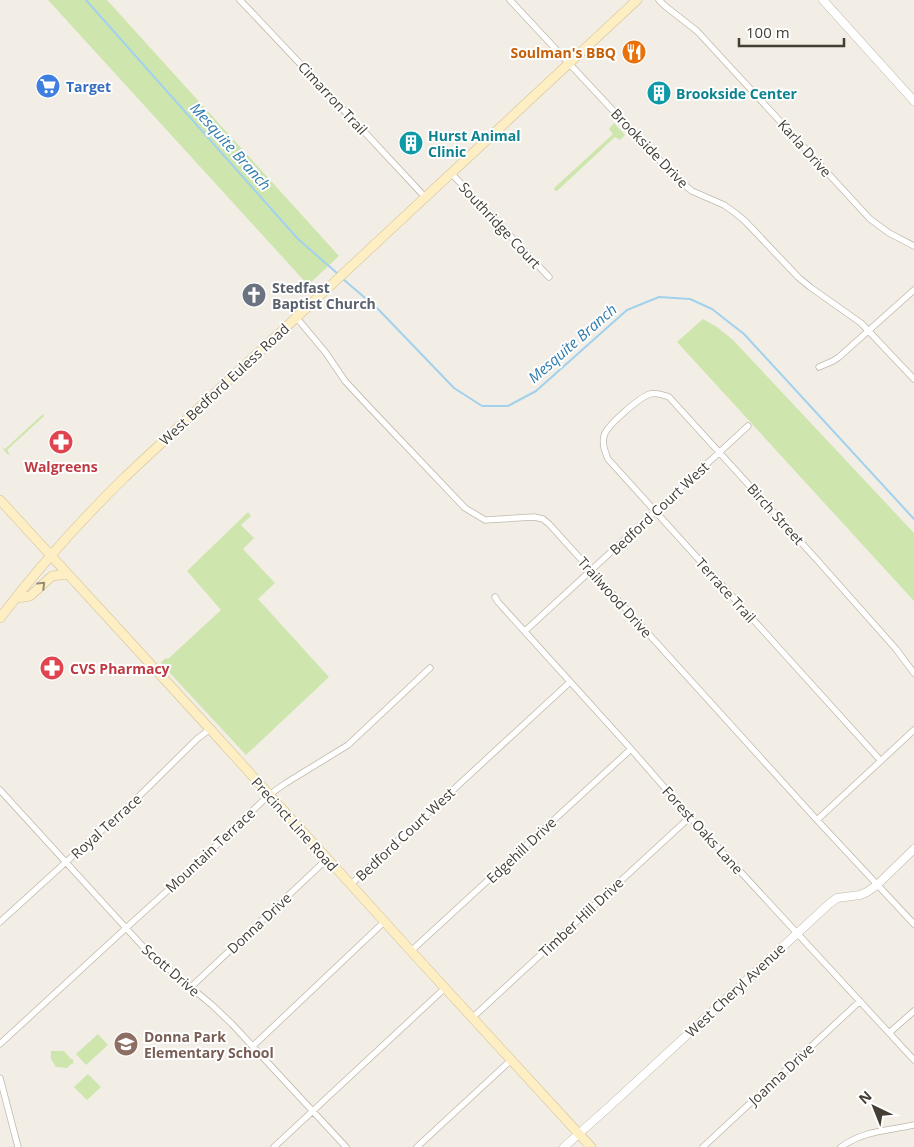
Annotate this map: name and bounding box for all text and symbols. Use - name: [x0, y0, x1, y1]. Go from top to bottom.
- scale bar: [739, 15, 844, 47]
- text: 100 m: [746, 22, 790, 42]
- restaurant icon: Soulman's BBQ: [621, 39, 647, 65]
- place label: Soulman's BBQ: [510, 43, 616, 62]
- street label: Cimarron Trail: [294, 57, 372, 139]
- supermarket icon: Target: [35, 73, 61, 99]
- place label: Target: [66, 77, 111, 96]
- building icon: Brookside Center: [646, 80, 672, 106]
- place label: Brookside Center: [676, 84, 798, 103]
- water label: Mesquite Branch: [186, 98, 276, 194]
- street label: Brookside Drive: [607, 104, 693, 192]
- street label: Karla Drive: [774, 115, 836, 181]
- place label: Hurst Animal Clinic: [428, 126, 521, 161]
- building icon: Hurst Animal Clinic: [398, 130, 424, 156]
- street label: Southridge Court: [455, 178, 545, 272]
- place label: Stedfast Baptist Church: [272, 278, 376, 313]
- church icon: Stedfast Baptist Church: [241, 282, 267, 308]
- water label: Mesquite Branch: [523, 299, 621, 387]
- street label: West Bedford Euless Road: [155, 319, 293, 449]
- pharmacy icon: Walgreens: [48, 429, 74, 455]
- place label: Walgreens: [24, 457, 98, 476]
- street label: Bedford Court West: [605, 457, 713, 559]
- street label: Birch Street: [743, 479, 809, 549]
- street label: Trailwood Drive: [574, 553, 656, 642]
- street label: Terrace Trail: [692, 553, 760, 627]
- one-way arrow: [36, 582, 45, 591]
- pharmacy icon: CVS Pharmacy: [39, 655, 65, 681]
- place label: CVS Pharmacy: [70, 659, 170, 678]
- street label: Precinct Line Road: [248, 773, 342, 875]
- street label: Forest Oaks Lane: [658, 782, 748, 878]
- street label: Bedford Court West: [351, 783, 459, 885]
- street label: Royal Terrace: [67, 789, 145, 863]
- street label: Mountain Terrace: [161, 803, 259, 897]
- street label: Edgehill Drive: [482, 813, 560, 887]
- street label: Timber Hill Drive: [535, 873, 627, 961]
- street label: Donna Drive: [223, 888, 295, 958]
- street label: West Cheryl Avenue: [681, 939, 789, 1041]
- street label: Scott Drive: [138, 940, 204, 1000]
- place label: Donna Park Elementary School: [144, 1027, 274, 1062]
- school or university icon: Donna Park Elementary School: [113, 1031, 139, 1057]
- street label: Joanna Drive: [743, 1039, 818, 1111]
- north arrow: [849, 1082, 899, 1132]
- text: N: [854, 1086, 875, 1108]

